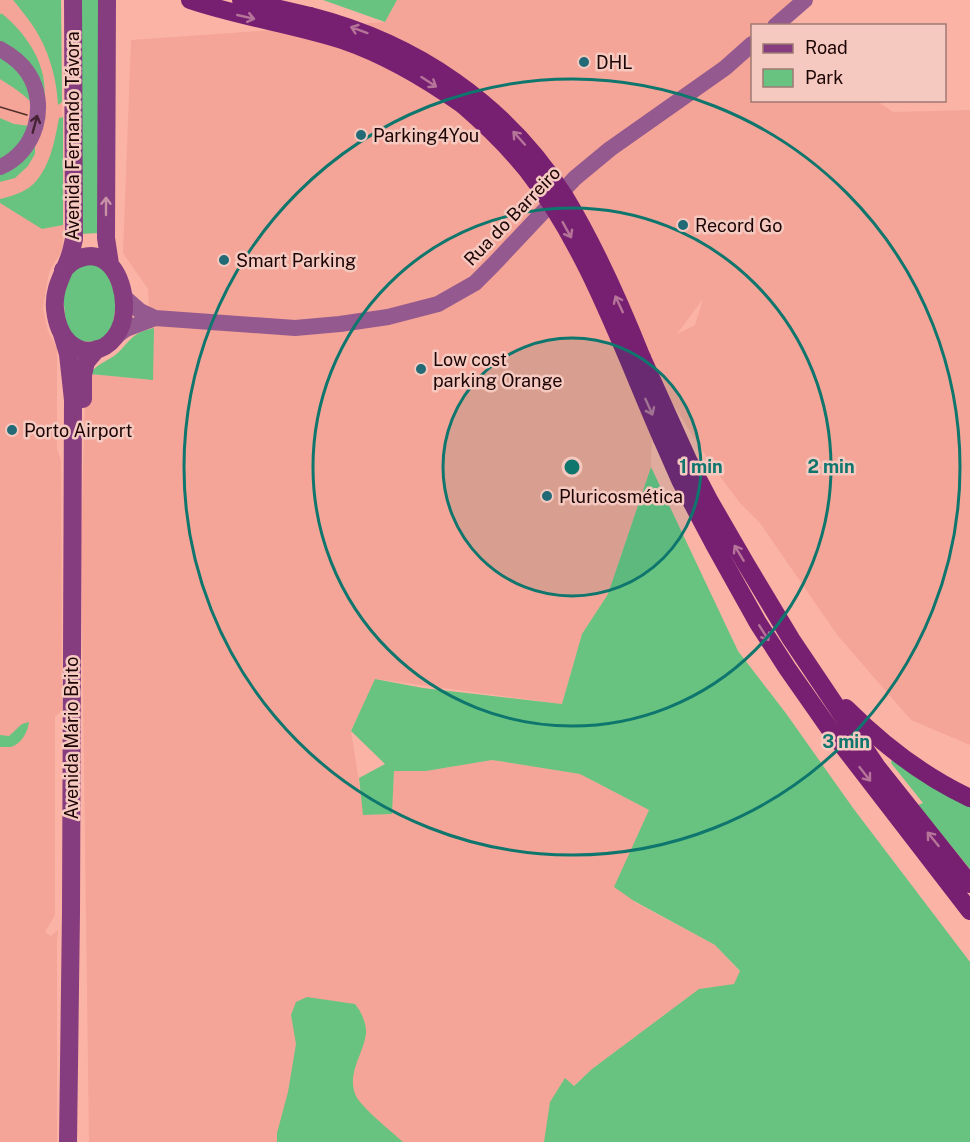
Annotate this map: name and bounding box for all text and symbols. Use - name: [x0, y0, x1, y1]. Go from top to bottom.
- one-way arrow: [237, 11, 256, 23]
- one-way arrow: [350, 24, 368, 35]
- legend: [751, 24, 946, 102]
- street label: Avenida Fernando Távora: [62, 31, 83, 241]
- text: Road: [805, 37, 848, 58]
- place label: DHL: [596, 52, 633, 73]
- marker: DHL: [577, 55, 591, 69]
- text: Park: [805, 67, 843, 88]
- one-way arrow: [420, 76, 437, 88]
- one-way arrow: [30, 114, 42, 133]
- place label: Parking4You: [373, 125, 479, 146]
- marker: Parking4You: [354, 128, 368, 142]
- one-way arrow: [512, 131, 526, 146]
- street label: Rua do Barreiro: [459, 162, 565, 270]
- one-way arrow: [100, 196, 112, 216]
- place label: Record Go: [695, 215, 782, 236]
- marker: Record Go: [676, 218, 690, 232]
- one-way arrow: [561, 221, 573, 238]
- place label: Smart Parking: [236, 250, 356, 271]
- marker: Smart Parking: [217, 253, 231, 267]
- one-way arrow: [613, 296, 625, 314]
- place label: Low cost parking Orange: [433, 349, 562, 391]
- marker: Low cost parking Orange: [414, 362, 428, 376]
- one-way arrow: [644, 398, 655, 416]
- place label: Porto Airport: [24, 420, 133, 441]
- marker: Porto Airport: [5, 423, 19, 437]
- text: 1 min: [679, 456, 723, 477]
- text: 2 min: [807, 456, 855, 477]
- centre of rings: [562, 457, 582, 477]
- place label: Pluricosmética: [559, 486, 683, 507]
- marker: Pluricosmética: [540, 489, 554, 503]
- one-way arrow: [733, 545, 745, 562]
- one-way arrow: [759, 624, 771, 641]
- street label: Avenida Mário Brito: [61, 657, 82, 819]
- text: 3 min: [822, 731, 870, 752]
- one-way arrow: [858, 766, 871, 782]
- one-way arrow: [927, 831, 940, 847]

